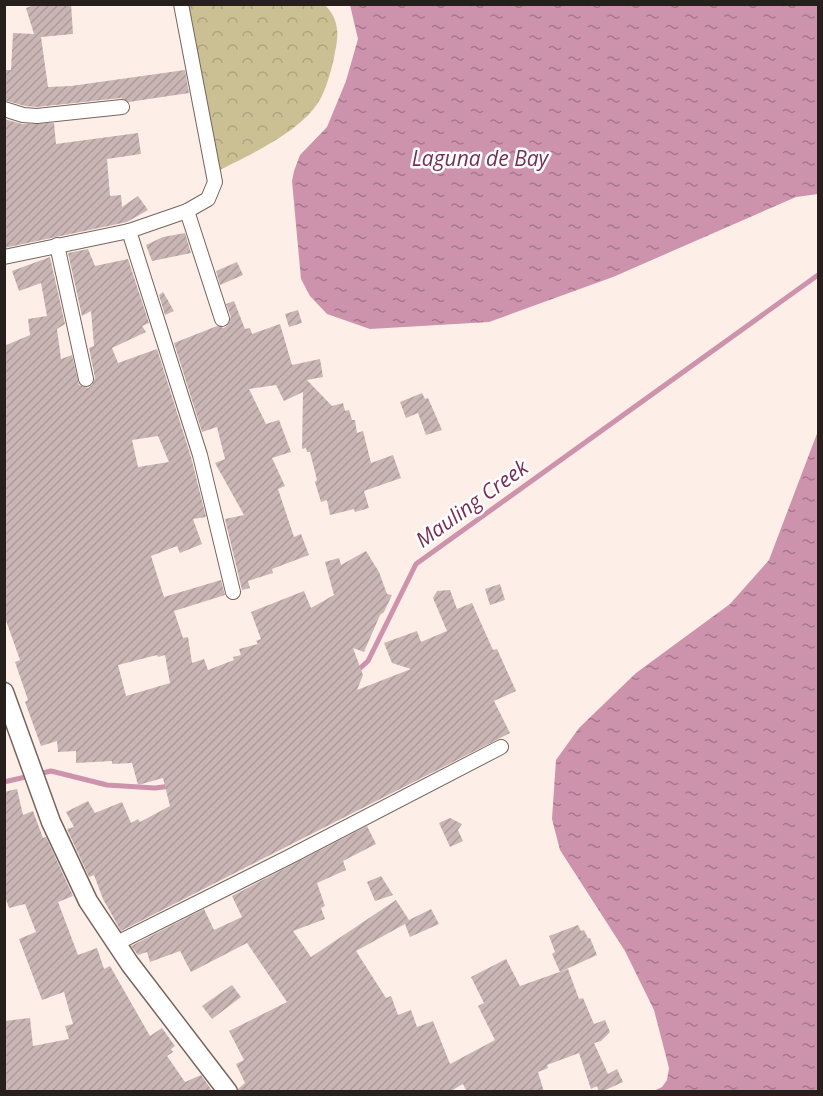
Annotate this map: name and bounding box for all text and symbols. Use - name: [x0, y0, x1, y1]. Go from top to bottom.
- water label: Laguna de Bay: [412, 144, 550, 172]
- water label: Mauling Creek: [410, 453, 534, 553]

